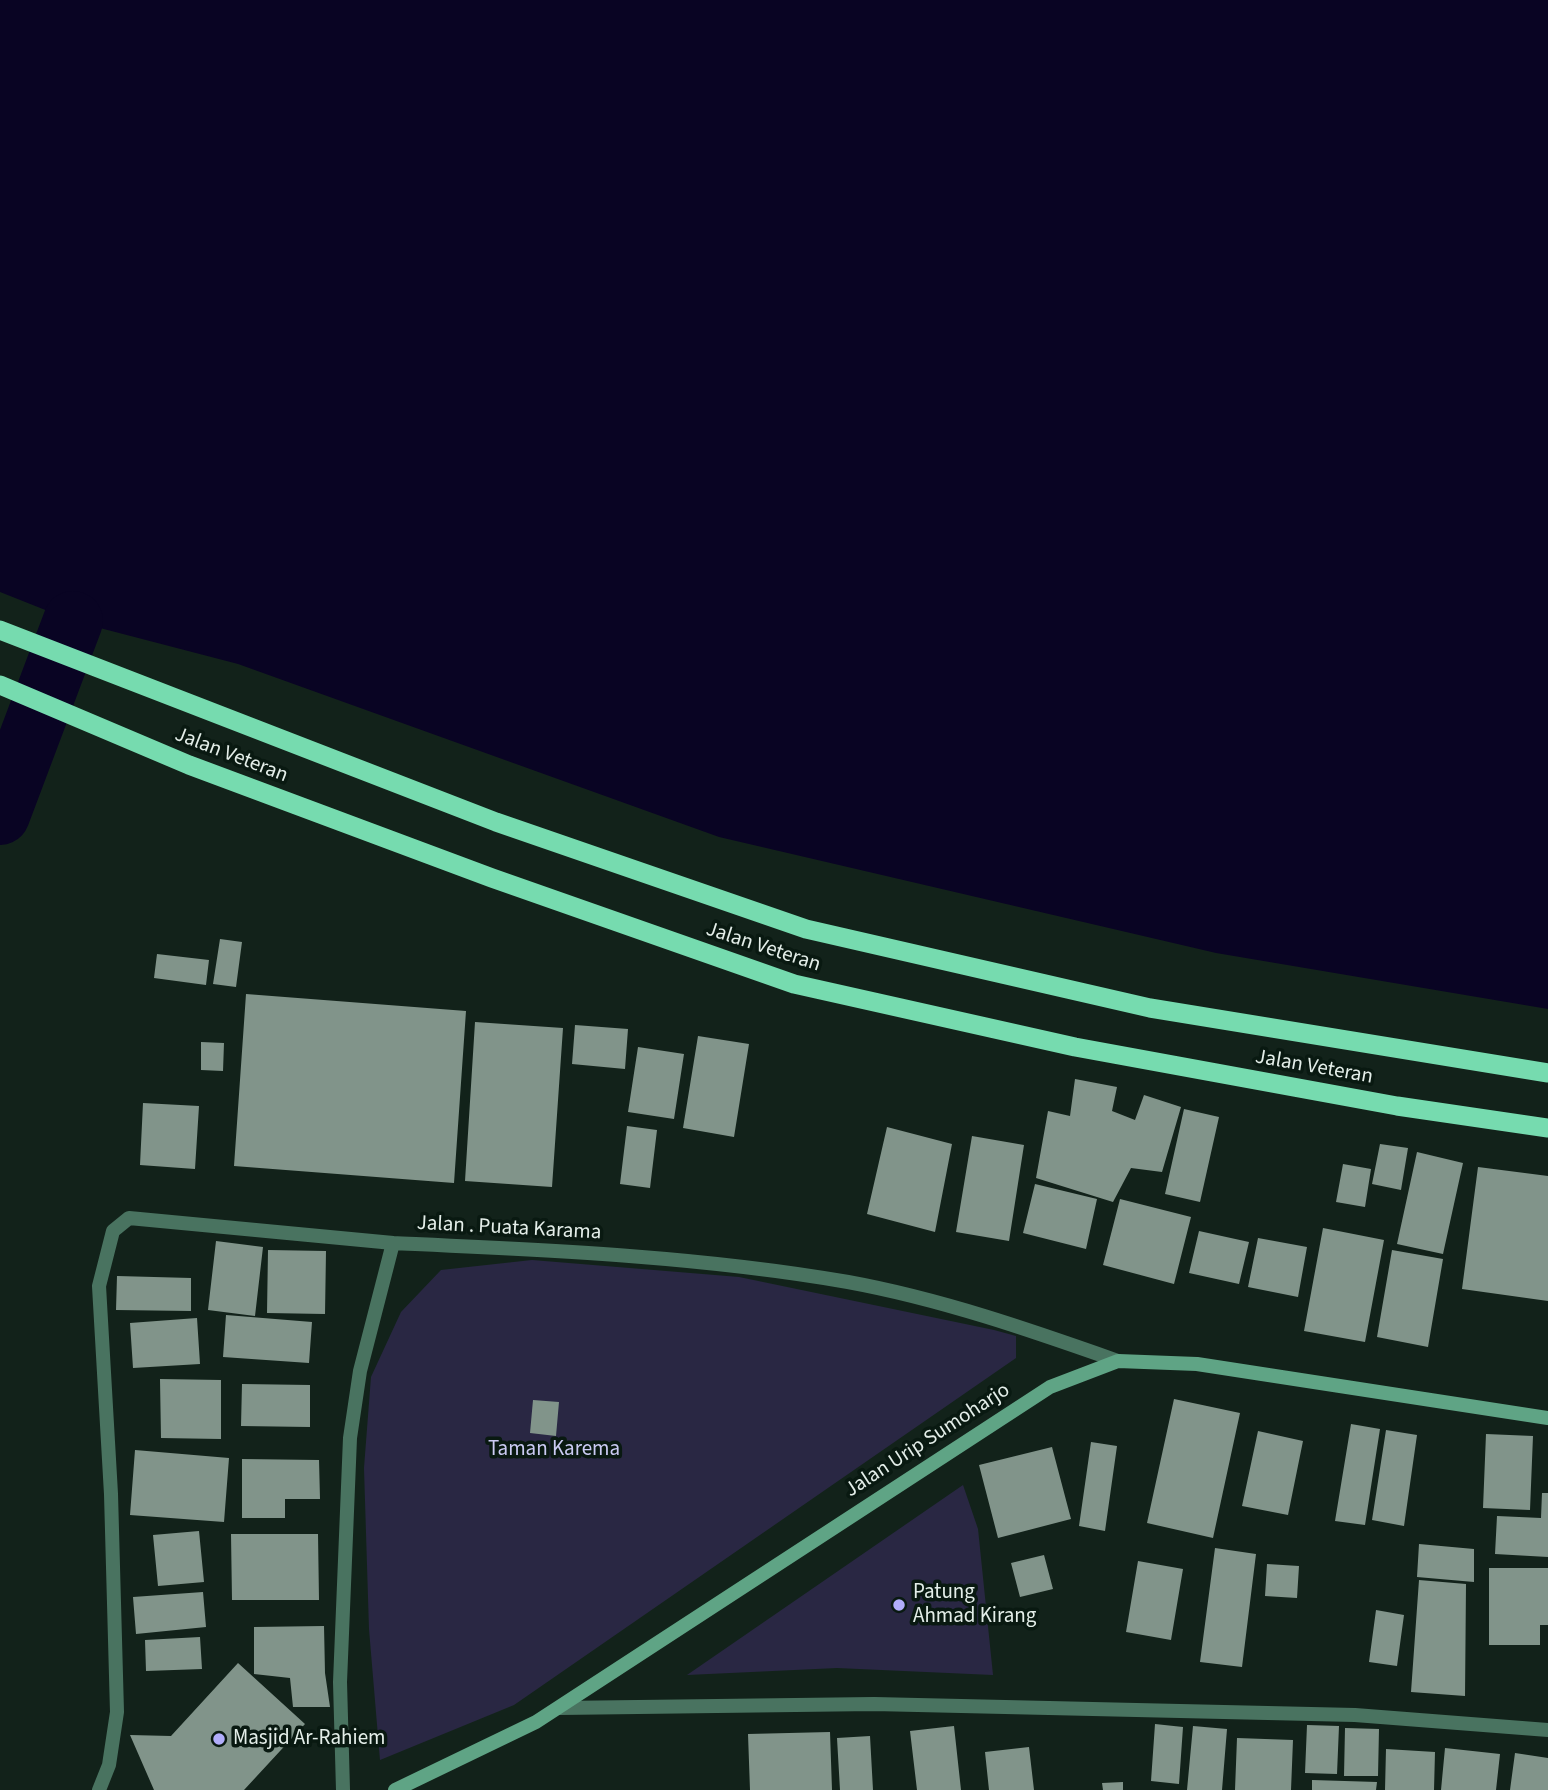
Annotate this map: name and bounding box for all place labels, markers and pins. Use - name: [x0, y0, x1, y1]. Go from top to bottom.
- place label: Patung Ahmad Kirang: [913, 1580, 1036, 1630]
- marker: Patung Ahmad Kirang: [891, 1597, 907, 1613]
- place label: Masjid Ar-Rahiem: [233, 1726, 385, 1752]
- marker: Masjid Ar-Rahiem: [211, 1731, 227, 1747]

